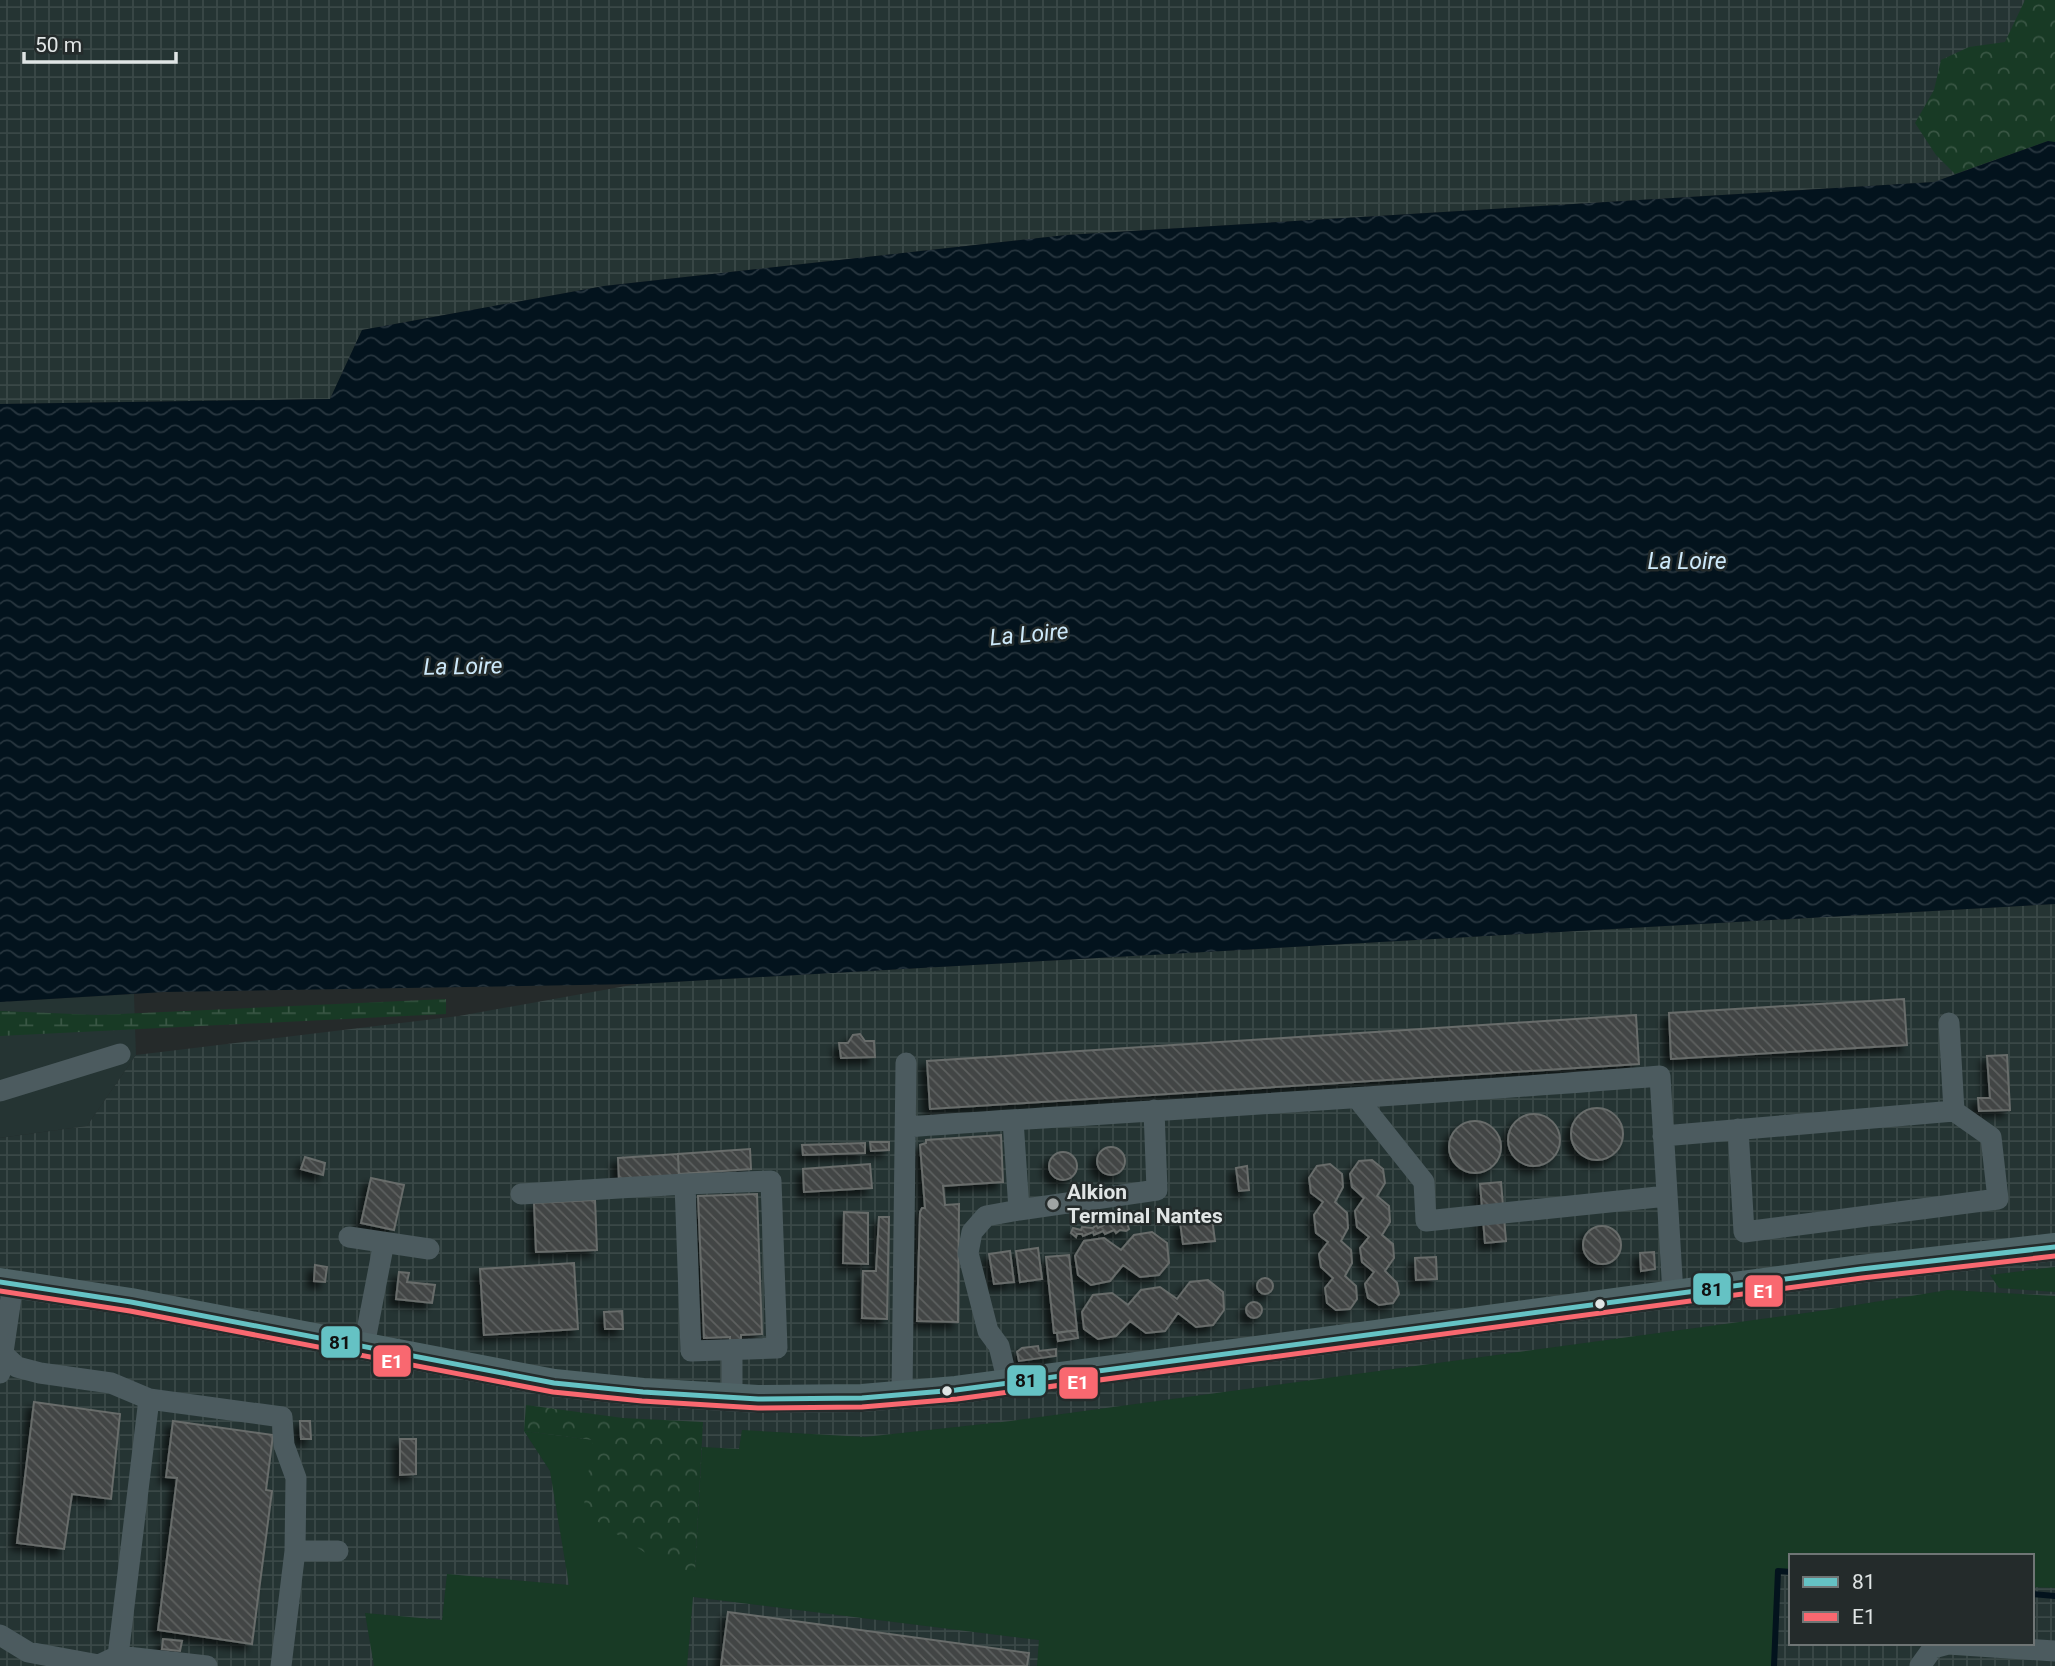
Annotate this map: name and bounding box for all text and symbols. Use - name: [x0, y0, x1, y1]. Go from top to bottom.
- scale bar: [24, 21, 177, 65]
- text: 50 m: [35, 33, 82, 57]
- water label: La Loire: [1647, 548, 1727, 575]
- water label: La Loire: [988, 618, 1070, 651]
- water label: La Loire: [423, 652, 503, 681]
- place label: Alkion Terminal Nantes: [1067, 1180, 1223, 1228]
- marker: Alkion Terminal Nantes: [1045, 1196, 1061, 1212]
- line badge: 81: [1692, 1272, 1732, 1306]
- line badge: E1: [1744, 1274, 1784, 1308]
- text: 81: [1701, 1278, 1723, 1301]
- text: E1: [1753, 1280, 1775, 1303]
- unlabelled marker: [1593, 1297, 1607, 1311]
- line badge: 81: [320, 1325, 361, 1359]
- text: 81: [329, 1331, 351, 1354]
- line badge: E1: [372, 1344, 412, 1378]
- text: E1: [381, 1350, 403, 1373]
- line badge: 81: [1006, 1364, 1047, 1397]
- line badge: E1: [1058, 1366, 1099, 1400]
- text: 81: [1015, 1369, 1037, 1392]
- text: E1: [1067, 1371, 1089, 1394]
- unlabelled marker: [940, 1384, 954, 1398]
- legend: [1789, 1554, 2034, 1645]
- text: 81: [1852, 1570, 1876, 1594]
- text: E1: [1852, 1605, 1876, 1629]

